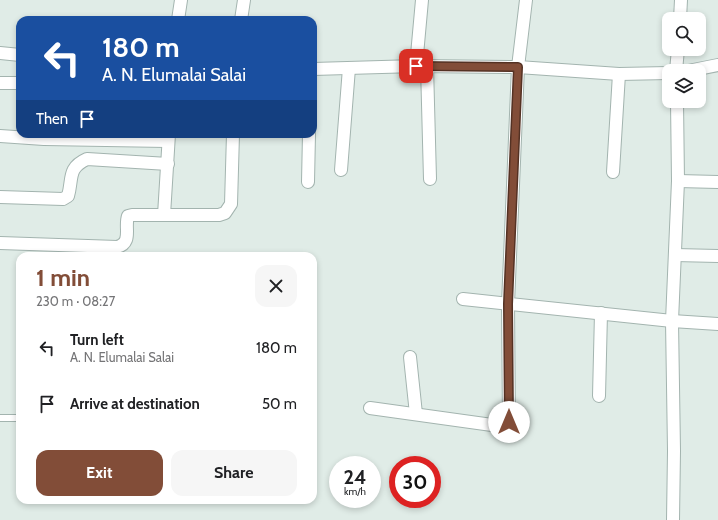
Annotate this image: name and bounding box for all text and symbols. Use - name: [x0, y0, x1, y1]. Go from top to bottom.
- map controls: [662, 12, 706, 108]
- button: search: [662, 12, 706, 56]
- text: 180 m: [102, 30, 180, 64]
- icon: left: [36, 32, 88, 84]
- pin: [399, 49, 433, 83]
- icon: arrive: [405, 55, 427, 77]
- text: A. N. Elumalai Salai: [102, 64, 246, 86]
- button: layers: [662, 64, 706, 108]
- icon: arrive: [76, 108, 98, 130]
- text: Then: [36, 110, 68, 128]
- text: 1 min: [36, 263, 90, 292]
- button: close: [255, 265, 297, 307]
- text: 230 m · 08:27: [36, 293, 115, 309]
- text: Turn left: [70, 331, 124, 349]
- icon: left: [36, 337, 58, 359]
- text: 180 m: [256, 339, 297, 357]
- text: A. N. Elumalai Salai: [70, 349, 174, 365]
- icon: arrive: [36, 393, 58, 415]
- text: Arrive at destination: [70, 395, 200, 413]
- text: 50 m: [262, 395, 297, 413]
- position arrow: [488, 401, 530, 443]
- button: Exit: [36, 450, 163, 496]
- button: Share: [171, 450, 297, 496]
- speed limit sign: 30: [389, 456, 441, 508]
- text: 24: [344, 465, 367, 489]
- text: km/h: [344, 485, 366, 498]

